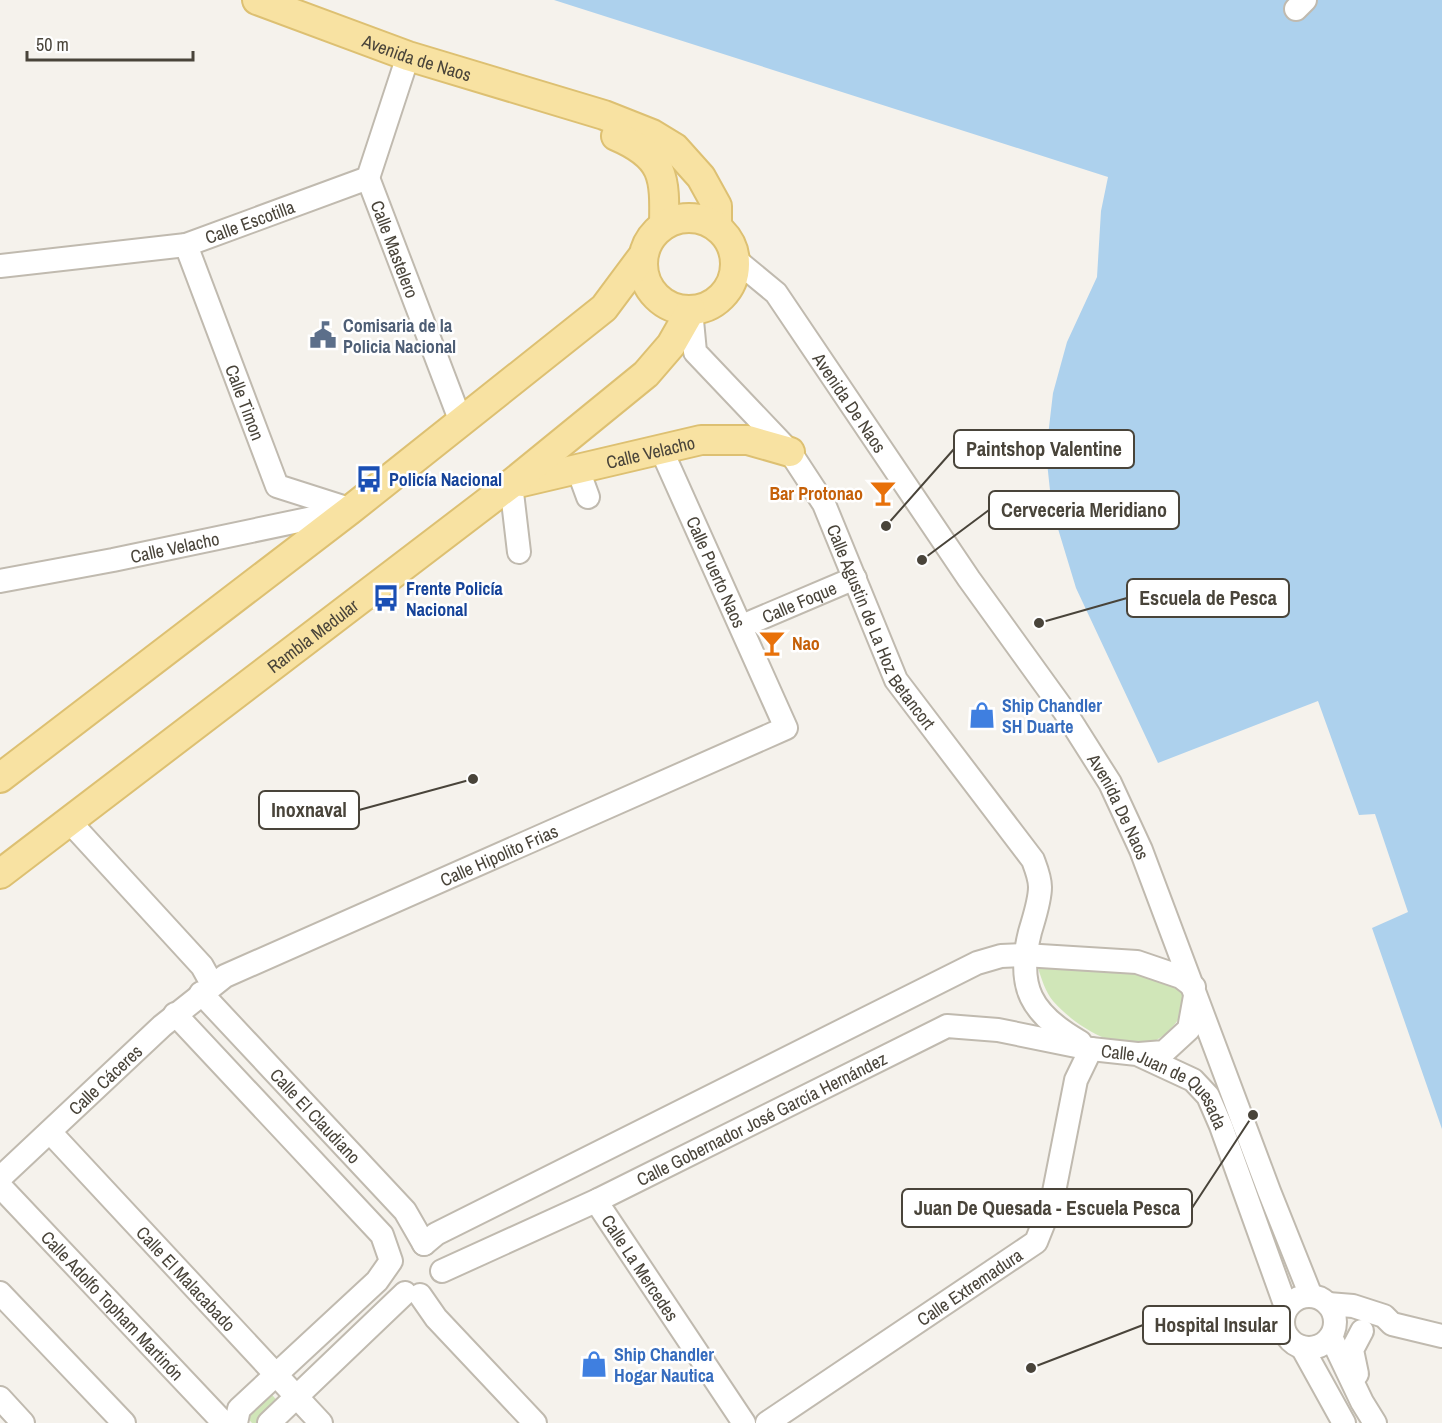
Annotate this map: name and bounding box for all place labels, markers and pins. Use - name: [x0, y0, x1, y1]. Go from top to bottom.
- place label: Comisaria de la Policia Nacional: [343, 313, 456, 359]
- public building icon: Comisaria de la Policia Nacional: [308, 320, 338, 350]
- callout: Paintshop Valentine: [954, 430, 1134, 468]
- bus stop icon: Policía Nacional: [354, 464, 384, 494]
- place label: Policía Nacional: [389, 467, 502, 492]
- bar icon: Bar Protonao: [868, 478, 898, 508]
- place label: Bar Protonao: [770, 481, 863, 506]
- callout: Cerveceria Meridiano: [989, 491, 1179, 529]
- place label: Frente Policía Nacional: [406, 576, 504, 622]
- callout: Escuela de Pesca: [1127, 579, 1289, 617]
- bus stop icon: Frente Policía Nacional: [371, 583, 401, 613]
- bar icon: Nao: [757, 628, 787, 658]
- place label: Nao: [792, 631, 820, 656]
- place label: Ship Chandler SH Duarte: [1002, 693, 1102, 739]
- shop icon: Ship Chandler SH Duarte: [967, 700, 997, 730]
- callout: Inoxnaval: [259, 791, 359, 829]
- callout: Juan De Quesada - Escuela Pesca: [902, 1189, 1192, 1227]
- callout: Hospital Insular: [1143, 1306, 1290, 1344]
- place label: Ship Chandler Hogar Nautica: [614, 1342, 715, 1388]
- shop icon: Ship Chandler Hogar Nautica: [579, 1349, 609, 1379]

